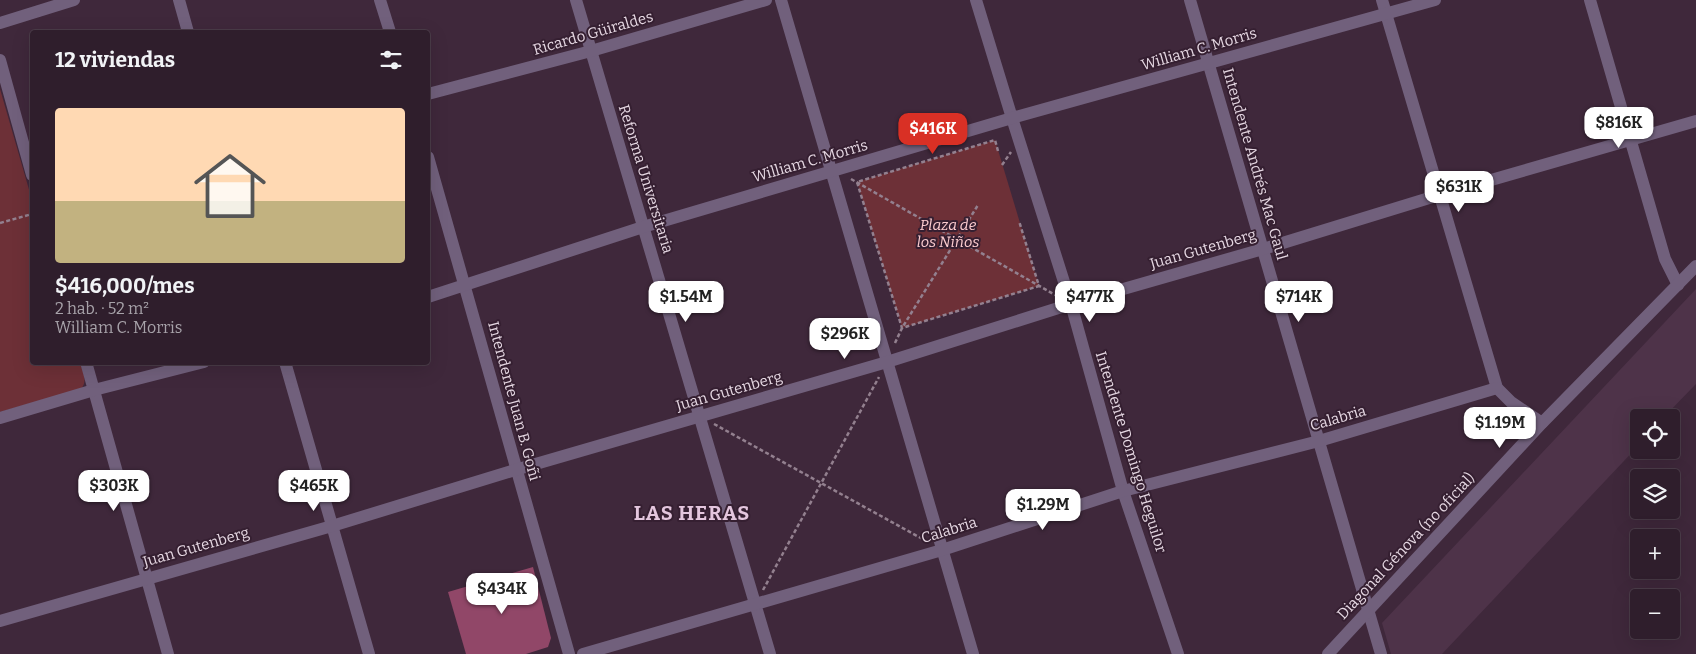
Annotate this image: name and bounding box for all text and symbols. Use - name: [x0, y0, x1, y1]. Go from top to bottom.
- street label: Ricardo Güiraldes: [531, 7, 655, 59]
- street label: William C. Morris: [1139, 24, 1259, 74]
- icon: filters: [377, 46, 405, 74]
- text: 12 viviendas: [55, 47, 175, 73]
- street label: Intendente Andrés Mac Gaul: [1219, 66, 1291, 262]
- street label: Reforma Universitaria: [615, 102, 677, 256]
- pin: $816K: [1584, 106, 1654, 149]
- pin: $416K: [898, 112, 968, 155]
- text: $816K: [1595, 113, 1643, 132]
- text: $416K: [909, 119, 957, 138]
- street label: William C. Morris: [750, 136, 870, 186]
- icon: home: [185, 141, 275, 231]
- pin: $631K: [1424, 170, 1494, 213]
- text: $631K: [1436, 177, 1482, 196]
- park label: Plaza de los Niños: [917, 216, 979, 251]
- street label: Juan Gutenberg: [1147, 225, 1258, 273]
- text: $416,000/mes: [55, 273, 195, 299]
- pin: $1.54M: [645, 280, 727, 323]
- pin: $477K: [1055, 280, 1125, 323]
- pin: $714K: [1264, 280, 1334, 323]
- text: $1.54M: [660, 287, 712, 306]
- text: $477K: [1066, 287, 1114, 306]
- text: $714K: [1276, 287, 1322, 306]
- text: 2 hab. · 52 m²: [55, 299, 149, 318]
- text: William C. Morris: [55, 318, 182, 337]
- pin: $296K: [810, 318, 880, 360]
- street label: Intendente Juan B. Goñi: [484, 319, 544, 483]
- text: $296K: [820, 324, 870, 343]
- street label: Intendente Domingo Heguilor: [1092, 349, 1170, 555]
- street label: Juan Gutenberg: [673, 367, 784, 415]
- street label: Calabria: [1308, 401, 1368, 435]
- pin: $1.19M: [1459, 406, 1541, 449]
- map controls: [1630, 409, 1680, 639]
- button: locate: [1630, 409, 1680, 459]
- text: $1.19M: [1475, 413, 1525, 432]
- street label: Diagonal Génova (no oficial): [1333, 469, 1479, 623]
- button: layers: [1630, 469, 1680, 519]
- pin: $303K: [79, 470, 149, 512]
- pin: $465K: [279, 470, 349, 512]
- text: $303K: [89, 476, 139, 495]
- text: $465K: [290, 476, 338, 495]
- pin: $1.29M: [1002, 488, 1084, 531]
- text: $1.29M: [1017, 495, 1069, 514]
- district label: LAS HERAS: [634, 501, 750, 525]
- street label: Calabria: [919, 513, 979, 547]
- street label: Juan Gutenberg: [140, 523, 251, 571]
- button: +: [1630, 529, 1680, 579]
- pin: $434K: [467, 572, 537, 615]
- text: $434K: [477, 579, 527, 598]
- button: −: [1630, 589, 1680, 639]

